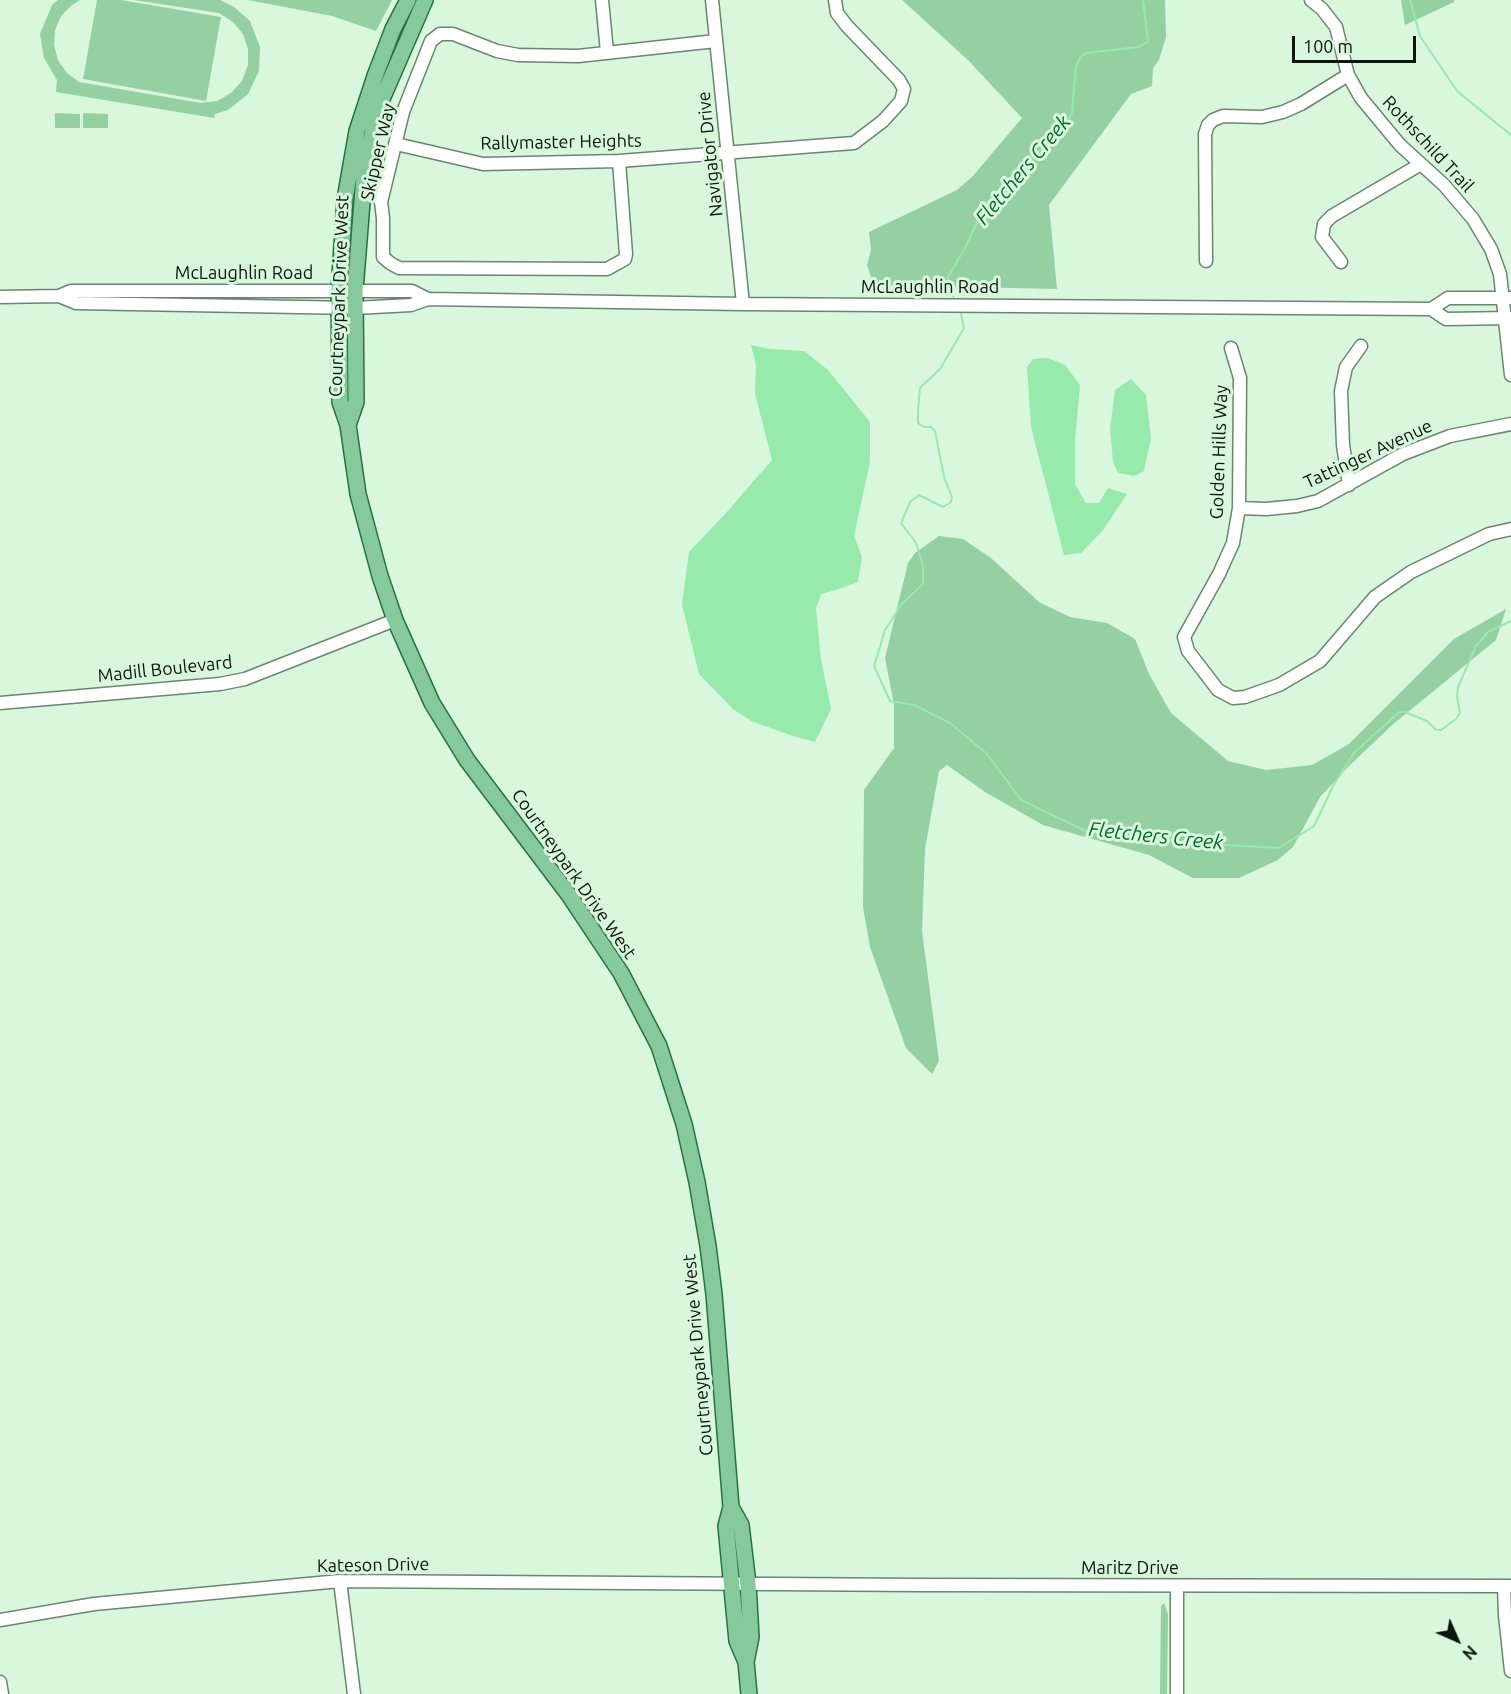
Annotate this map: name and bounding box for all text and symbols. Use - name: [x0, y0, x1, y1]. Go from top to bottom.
- scale bar: [1295, 24, 1420, 62]
- text: 100 m: [1303, 36, 1353, 56]
- street label: Navigator Drive: [693, 90, 727, 218]
- street label: Rothschild Trail: [1378, 91, 1478, 197]
- street label: Skipper Way: [356, 101, 400, 203]
- water label: Fletchers Creek: [970, 110, 1076, 230]
- street label: Rallymaster Heights: [480, 130, 642, 154]
- street label: Courtneypark Drive West: [325, 195, 353, 397]
- street label: McLaughlin Road: [175, 262, 313, 284]
- street label: McLaughlin Road: [861, 276, 999, 298]
- street label: Golden Hills Way: [1206, 384, 1232, 520]
- street label: Tattinger Avenue: [1300, 415, 1436, 493]
- street label: Madill Boulevard: [96, 651, 234, 687]
- street label: Courtneypark Drive West: [507, 785, 641, 963]
- water label: Fletchers Creek: [1087, 817, 1225, 855]
- street label: Courtneypark Drive West: [678, 1253, 718, 1457]
- street label: Kateson Drive: [317, 1553, 429, 1577]
- street label: Maritz Drive: [1081, 1557, 1179, 1579]
- north arrow: [1427, 1610, 1487, 1670]
- text: N: [1459, 1642, 1480, 1663]

